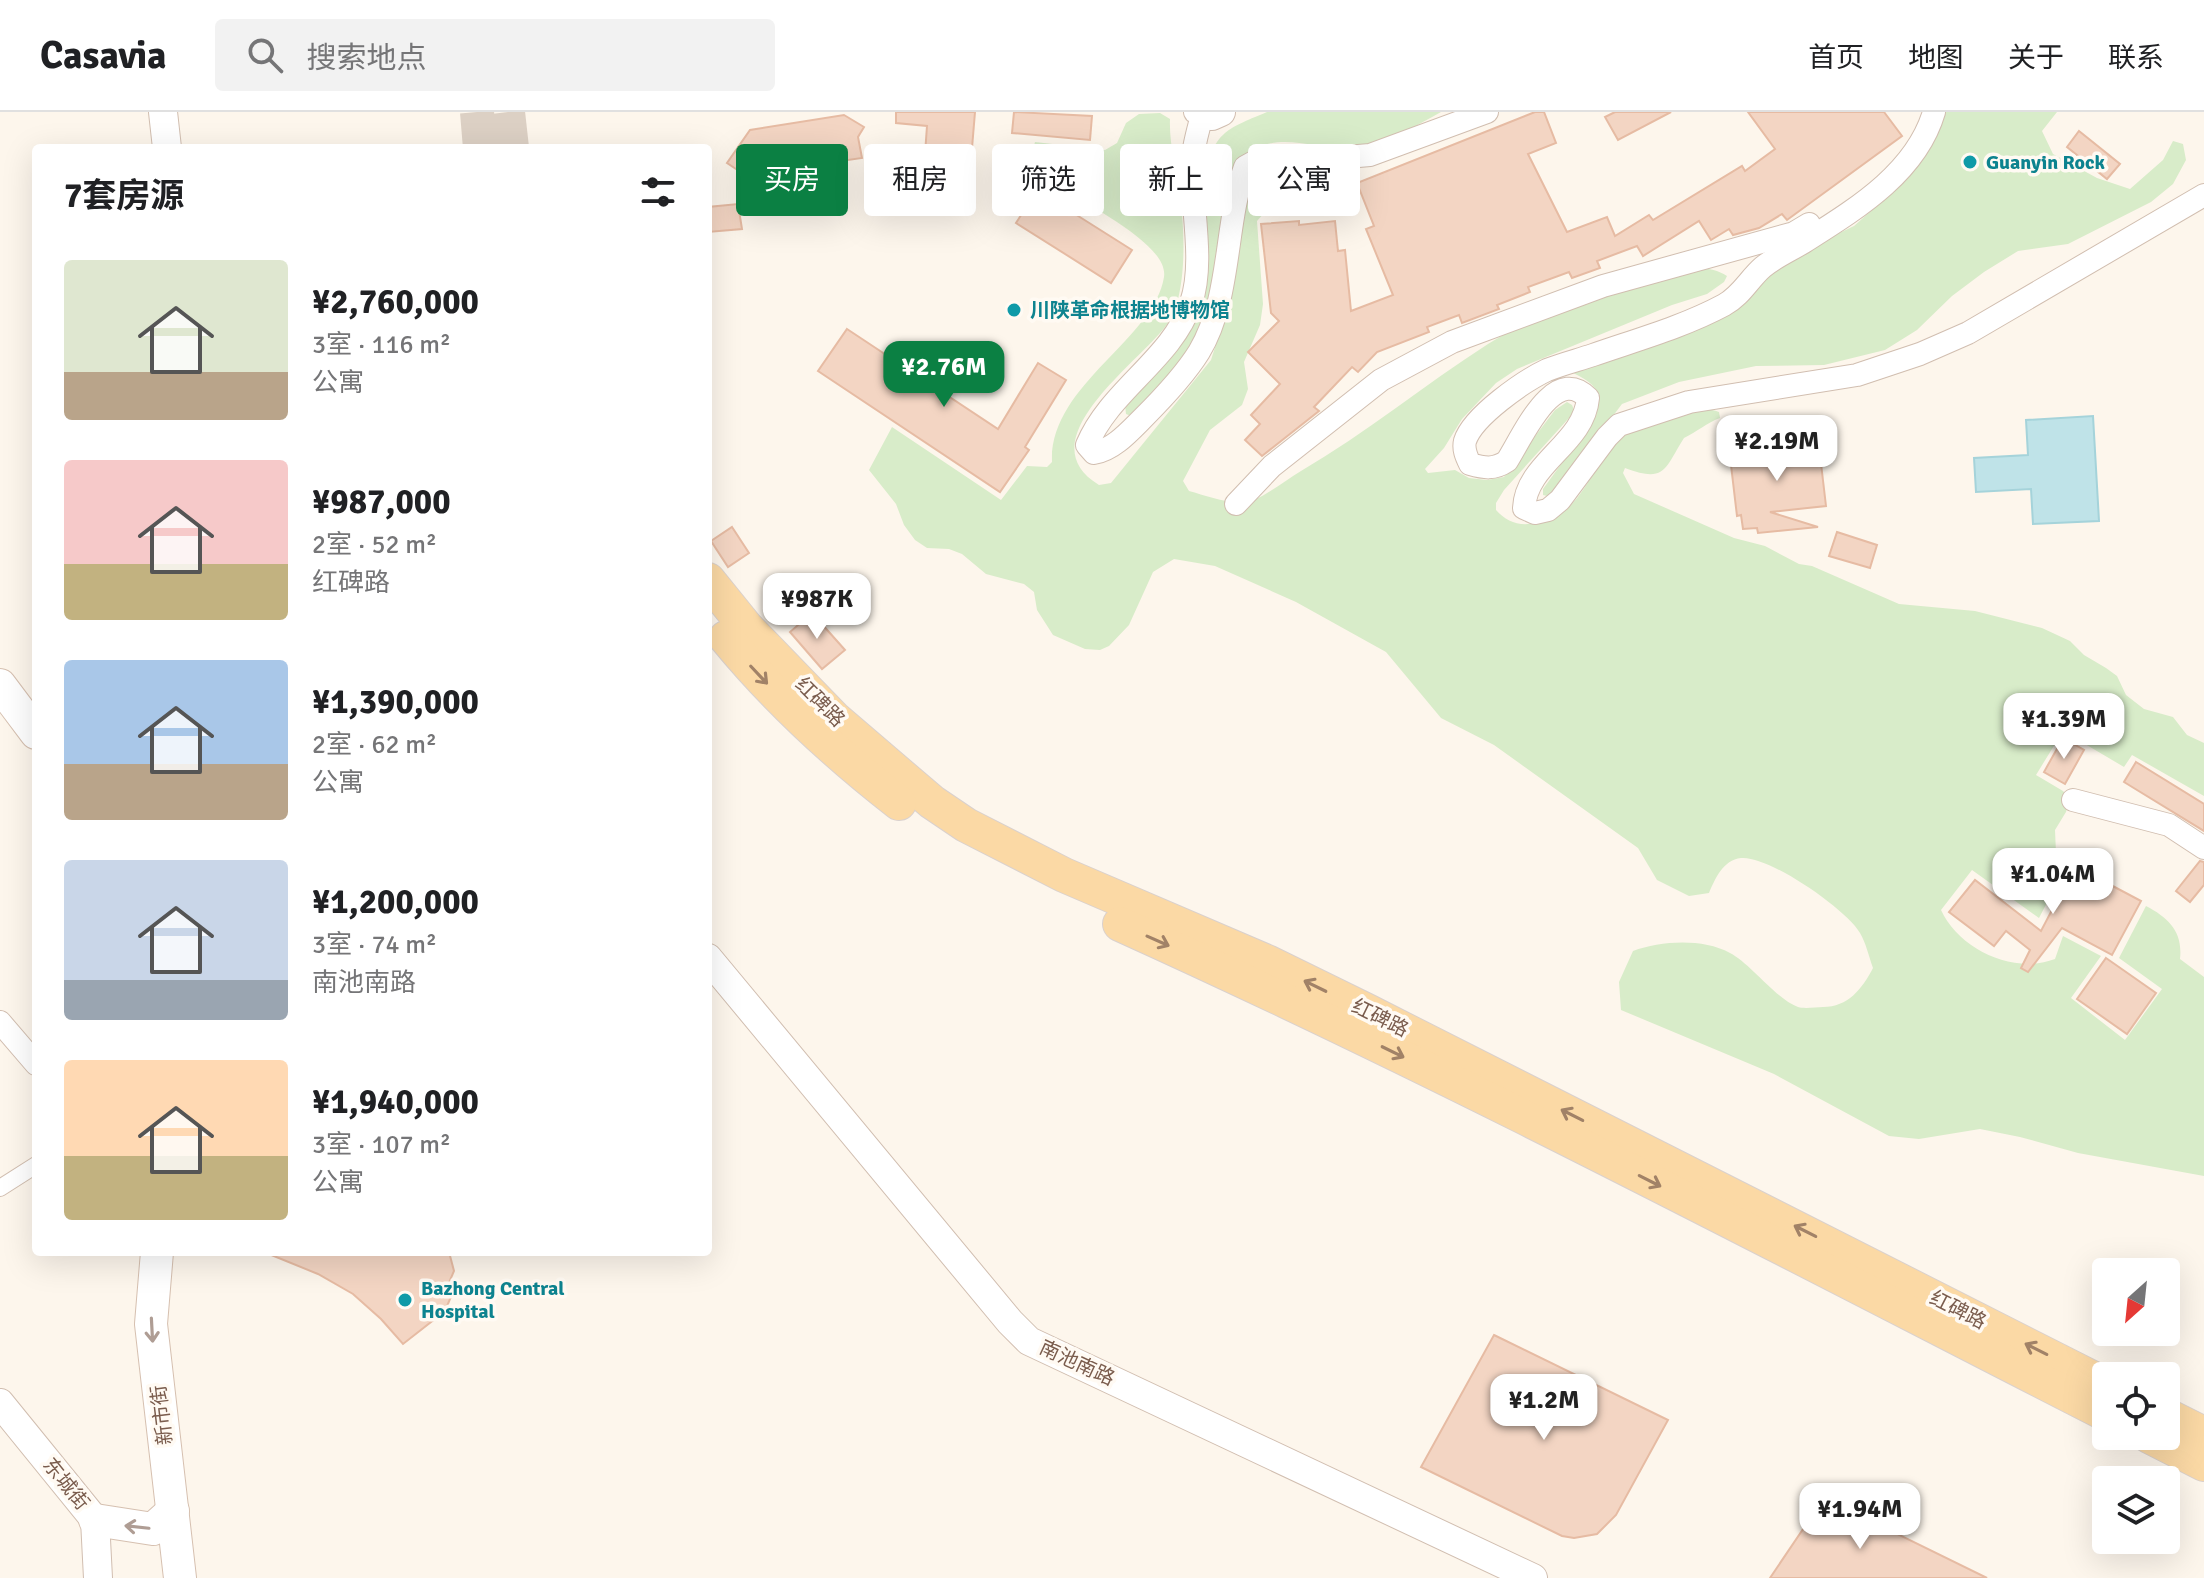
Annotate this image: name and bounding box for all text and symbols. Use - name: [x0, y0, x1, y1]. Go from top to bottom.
- search box: [215, 19, 775, 91]
- text: Casavia: [40, 32, 167, 79]
- icon: search: [243, 33, 287, 77]
- text: 搜索地点: [307, 40, 427, 77]
- text: 首页: [1808, 41, 1864, 75]
- text: 地图: [1908, 41, 1964, 75]
- text: 关于: [2008, 41, 2064, 75]
- text: 联系: [2108, 41, 2164, 75]
- chip: 买房: [736, 144, 848, 216]
- chip: 租房: [864, 144, 976, 216]
- chip: 筛选: [992, 144, 1104, 216]
- chip: 新上: [1120, 144, 1232, 216]
- chip: 公寓: [1248, 144, 1360, 216]
- place label: Guanyin Rock: [1986, 150, 2105, 175]
- marker: Guanyin Rock: [1961, 153, 1979, 171]
- icon: filters: [636, 170, 680, 214]
- text: 7套房源: [64, 175, 184, 217]
- text: ¥2,760,000: [312, 281, 479, 323]
- icon: home: [128, 292, 224, 388]
- place label: 川陕革命根据地博物馆: [1030, 298, 1230, 323]
- marker: 川陕革命根据地博物馆: [1005, 301, 1023, 319]
- text: 3室 · 116 m²: [312, 329, 451, 361]
- pin: ¥2.76M: [879, 341, 1009, 409]
- text: ¥2.76M: [901, 351, 987, 383]
- text: 公寓: [312, 367, 364, 399]
- pin: ¥2.19M: [1712, 415, 1842, 483]
- text: ¥2.19M: [1734, 425, 1820, 457]
- text: ¥987,000: [312, 481, 451, 523]
- icon: home: [128, 492, 224, 588]
- text: 2室 · 52 m²: [312, 529, 437, 561]
- text: 红碑路: [312, 567, 390, 599]
- pin: ¥987K: [761, 573, 873, 641]
- text: ¥987K: [781, 583, 853, 615]
- one-way arrow: [750, 665, 769, 685]
- street label: 红碑路: [790, 672, 850, 732]
- text: ¥1,390,000: [312, 681, 479, 723]
- icon: home: [128, 692, 224, 788]
- pin: ¥1.39M: [1999, 693, 2129, 761]
- text: ¥1.39M: [2021, 703, 2107, 735]
- text: 2室 · 62 m²: [312, 729, 437, 761]
- text: 公寓: [312, 767, 364, 799]
- pin: ¥1.04M: [1988, 848, 2118, 916]
- text: ¥1.04M: [2010, 858, 2096, 890]
- text: ¥1,200,000: [312, 881, 479, 923]
- icon: home: [128, 892, 224, 988]
- text: 3室 · 74 m²: [312, 929, 437, 961]
- one-way arrow: [1145, 934, 1169, 949]
- text: 南池南路: [312, 967, 416, 999]
- one-way arrow: [1303, 978, 1327, 993]
- street label: 红碑路: [1348, 994, 1412, 1042]
- one-way arrow: [1380, 1045, 1404, 1060]
- text: ¥1,940,000: [312, 1081, 479, 1123]
- icon: home: [128, 1092, 224, 1188]
- one-way arrow: [1561, 1106, 1585, 1122]
- text: 3室 · 107 m²: [312, 1129, 451, 1161]
- text: 公寓: [312, 1167, 364, 1199]
- one-way arrow: [1638, 1174, 1662, 1190]
- one-way arrow: [1793, 1223, 1817, 1239]
- north arrow: [2092, 1258, 2180, 1346]
- map controls: [2092, 1258, 2180, 1554]
- place label: Bazhong Central Hospital: [421, 1276, 565, 1324]
- street label: 红碑路: [1926, 1285, 1990, 1335]
- marker: Bazhong Central Hospital: [396, 1291, 414, 1309]
- one-way arrow: [145, 1316, 160, 1343]
- street label: 南池南路: [1035, 1335, 1119, 1391]
- one-way arrow: [2025, 1341, 2049, 1357]
- button: locate: [2092, 1362, 2180, 1450]
- pin: ¥1.2M: [1488, 1374, 1600, 1442]
- street label: 新市街: [146, 1384, 178, 1446]
- text: ¥1.2M: [1508, 1384, 1580, 1416]
- street label: 东城街: [37, 1453, 95, 1515]
- button: layers: [2092, 1466, 2180, 1554]
- pin: ¥1.94M: [1795, 1483, 1925, 1551]
- text: ¥1.94M: [1817, 1493, 1903, 1525]
- one-way arrow: [124, 1519, 151, 1534]

